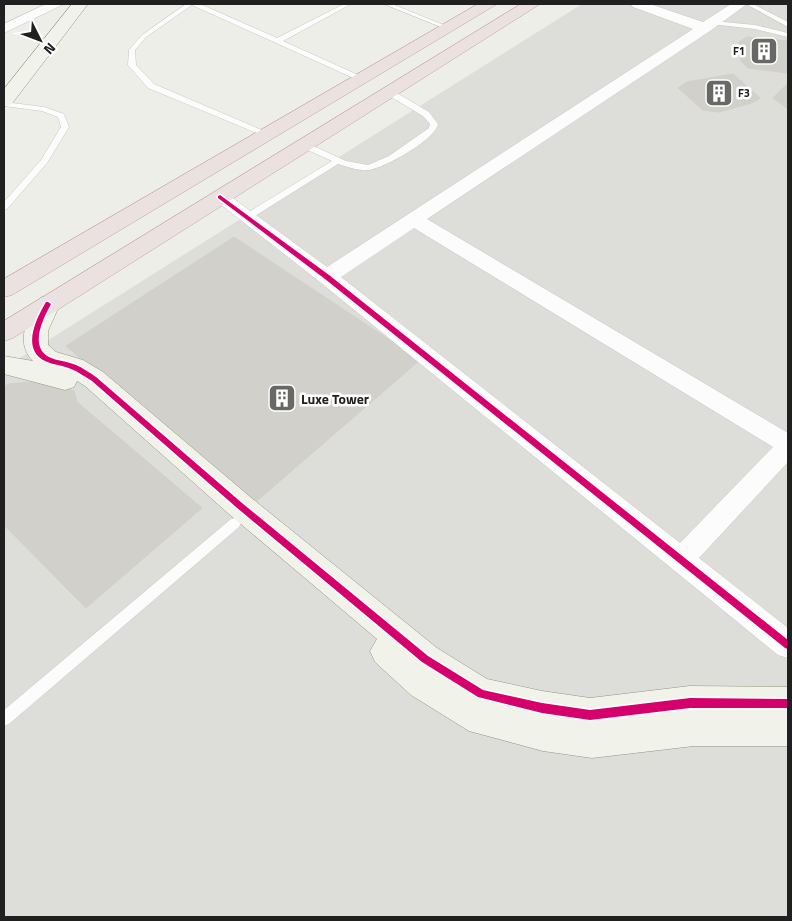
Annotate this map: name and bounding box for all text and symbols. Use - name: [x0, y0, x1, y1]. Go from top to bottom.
- north arrow: [15, 15, 65, 65]
- building icon: F1: [749, 36, 779, 66]
- text: N: [39, 38, 61, 60]
- place label: F1: [733, 43, 745, 59]
- building icon: F3: [704, 78, 734, 108]
- place label: F3: [738, 85, 750, 101]
- building icon: Luxe Tower: [267, 383, 297, 413]
- place label: Luxe Tower: [301, 388, 369, 409]

